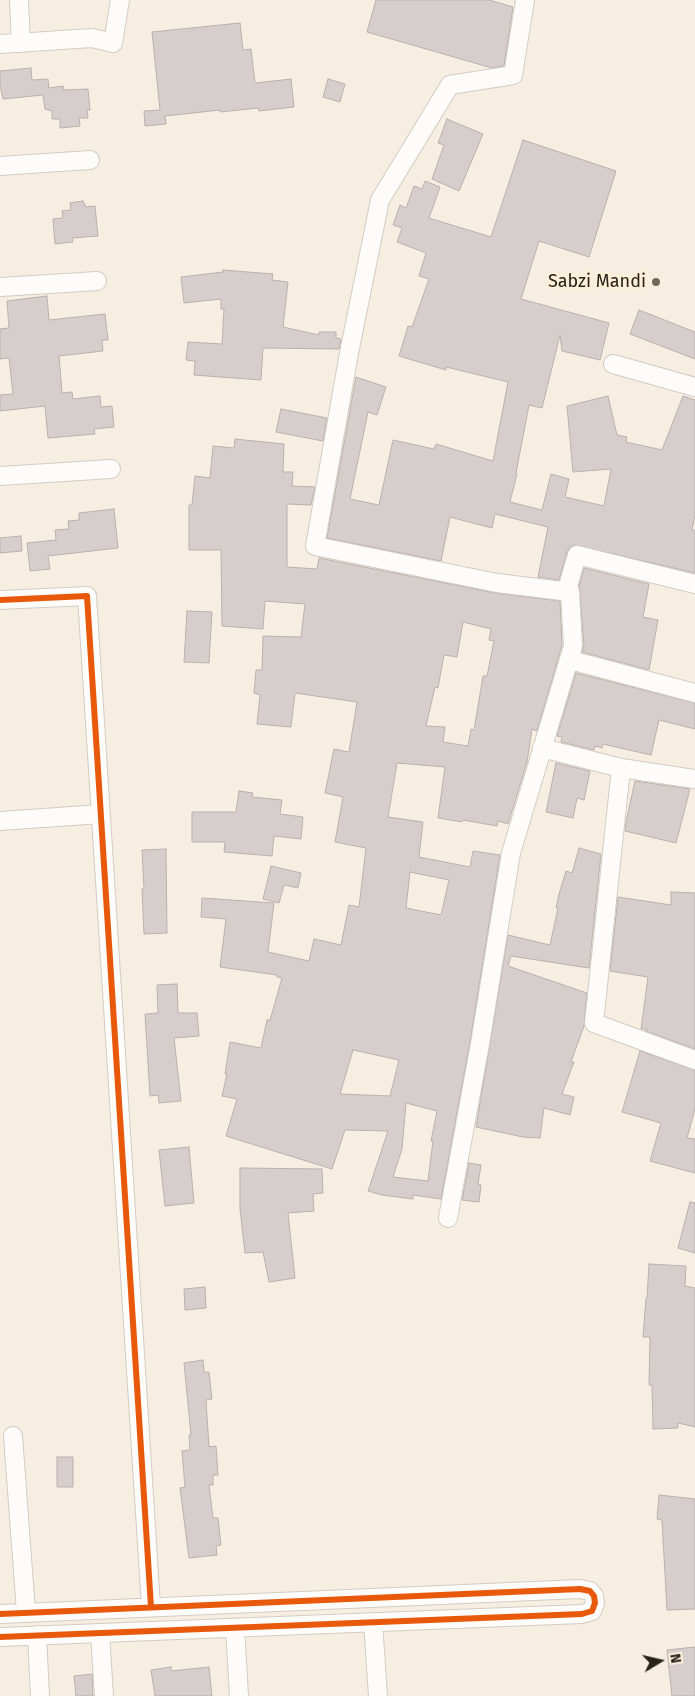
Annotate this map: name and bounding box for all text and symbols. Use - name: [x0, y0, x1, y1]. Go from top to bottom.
- place label: Sabzi Mandi: [548, 271, 646, 293]
- marker: Sabzi Mandi: [650, 276, 662, 288]
- north arrow: [635, 1636, 685, 1686]
- text: N: [666, 1653, 684, 1664]

